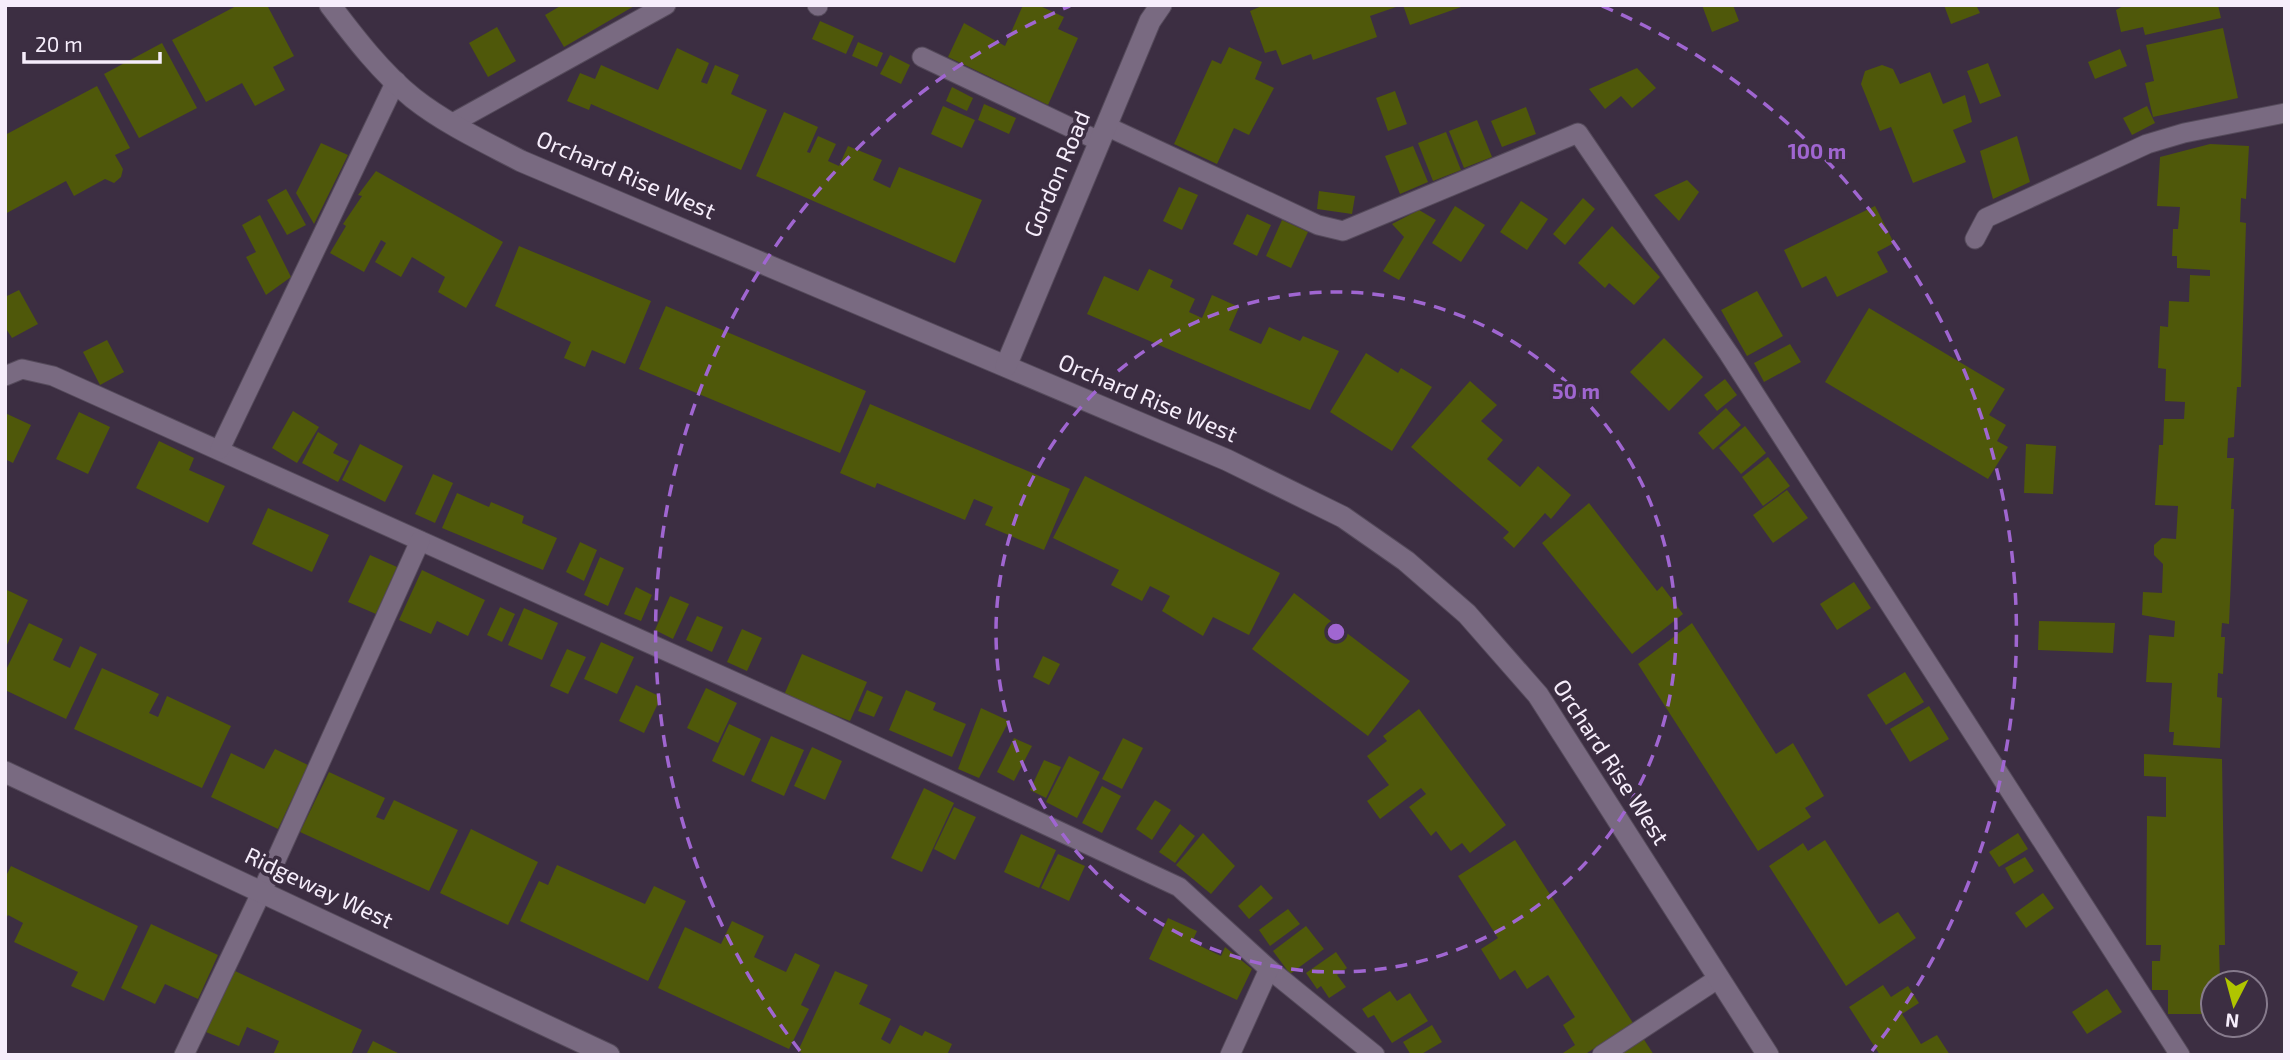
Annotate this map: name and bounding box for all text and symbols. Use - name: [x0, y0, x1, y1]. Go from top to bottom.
- scale bar: [24, 21, 161, 65]
- text: 20 m: [35, 31, 83, 56]
- street label: Gordon Road: [1017, 106, 1095, 241]
- street label: Orchard Rise West: [533, 124, 720, 225]
- text: 100 m: [1788, 138, 1846, 163]
- street label: Orchard Rise West: [1055, 347, 1242, 448]
- text: 50 m: [1552, 378, 1600, 403]
- centre of rings: [1324, 620, 1348, 644]
- street label: Orchard Rise West: [1548, 673, 1676, 850]
- street label: Ridgeway West: [241, 841, 398, 934]
- north arrow: [2199, 969, 2269, 1039]
- text: N: [2224, 1009, 2240, 1034]

